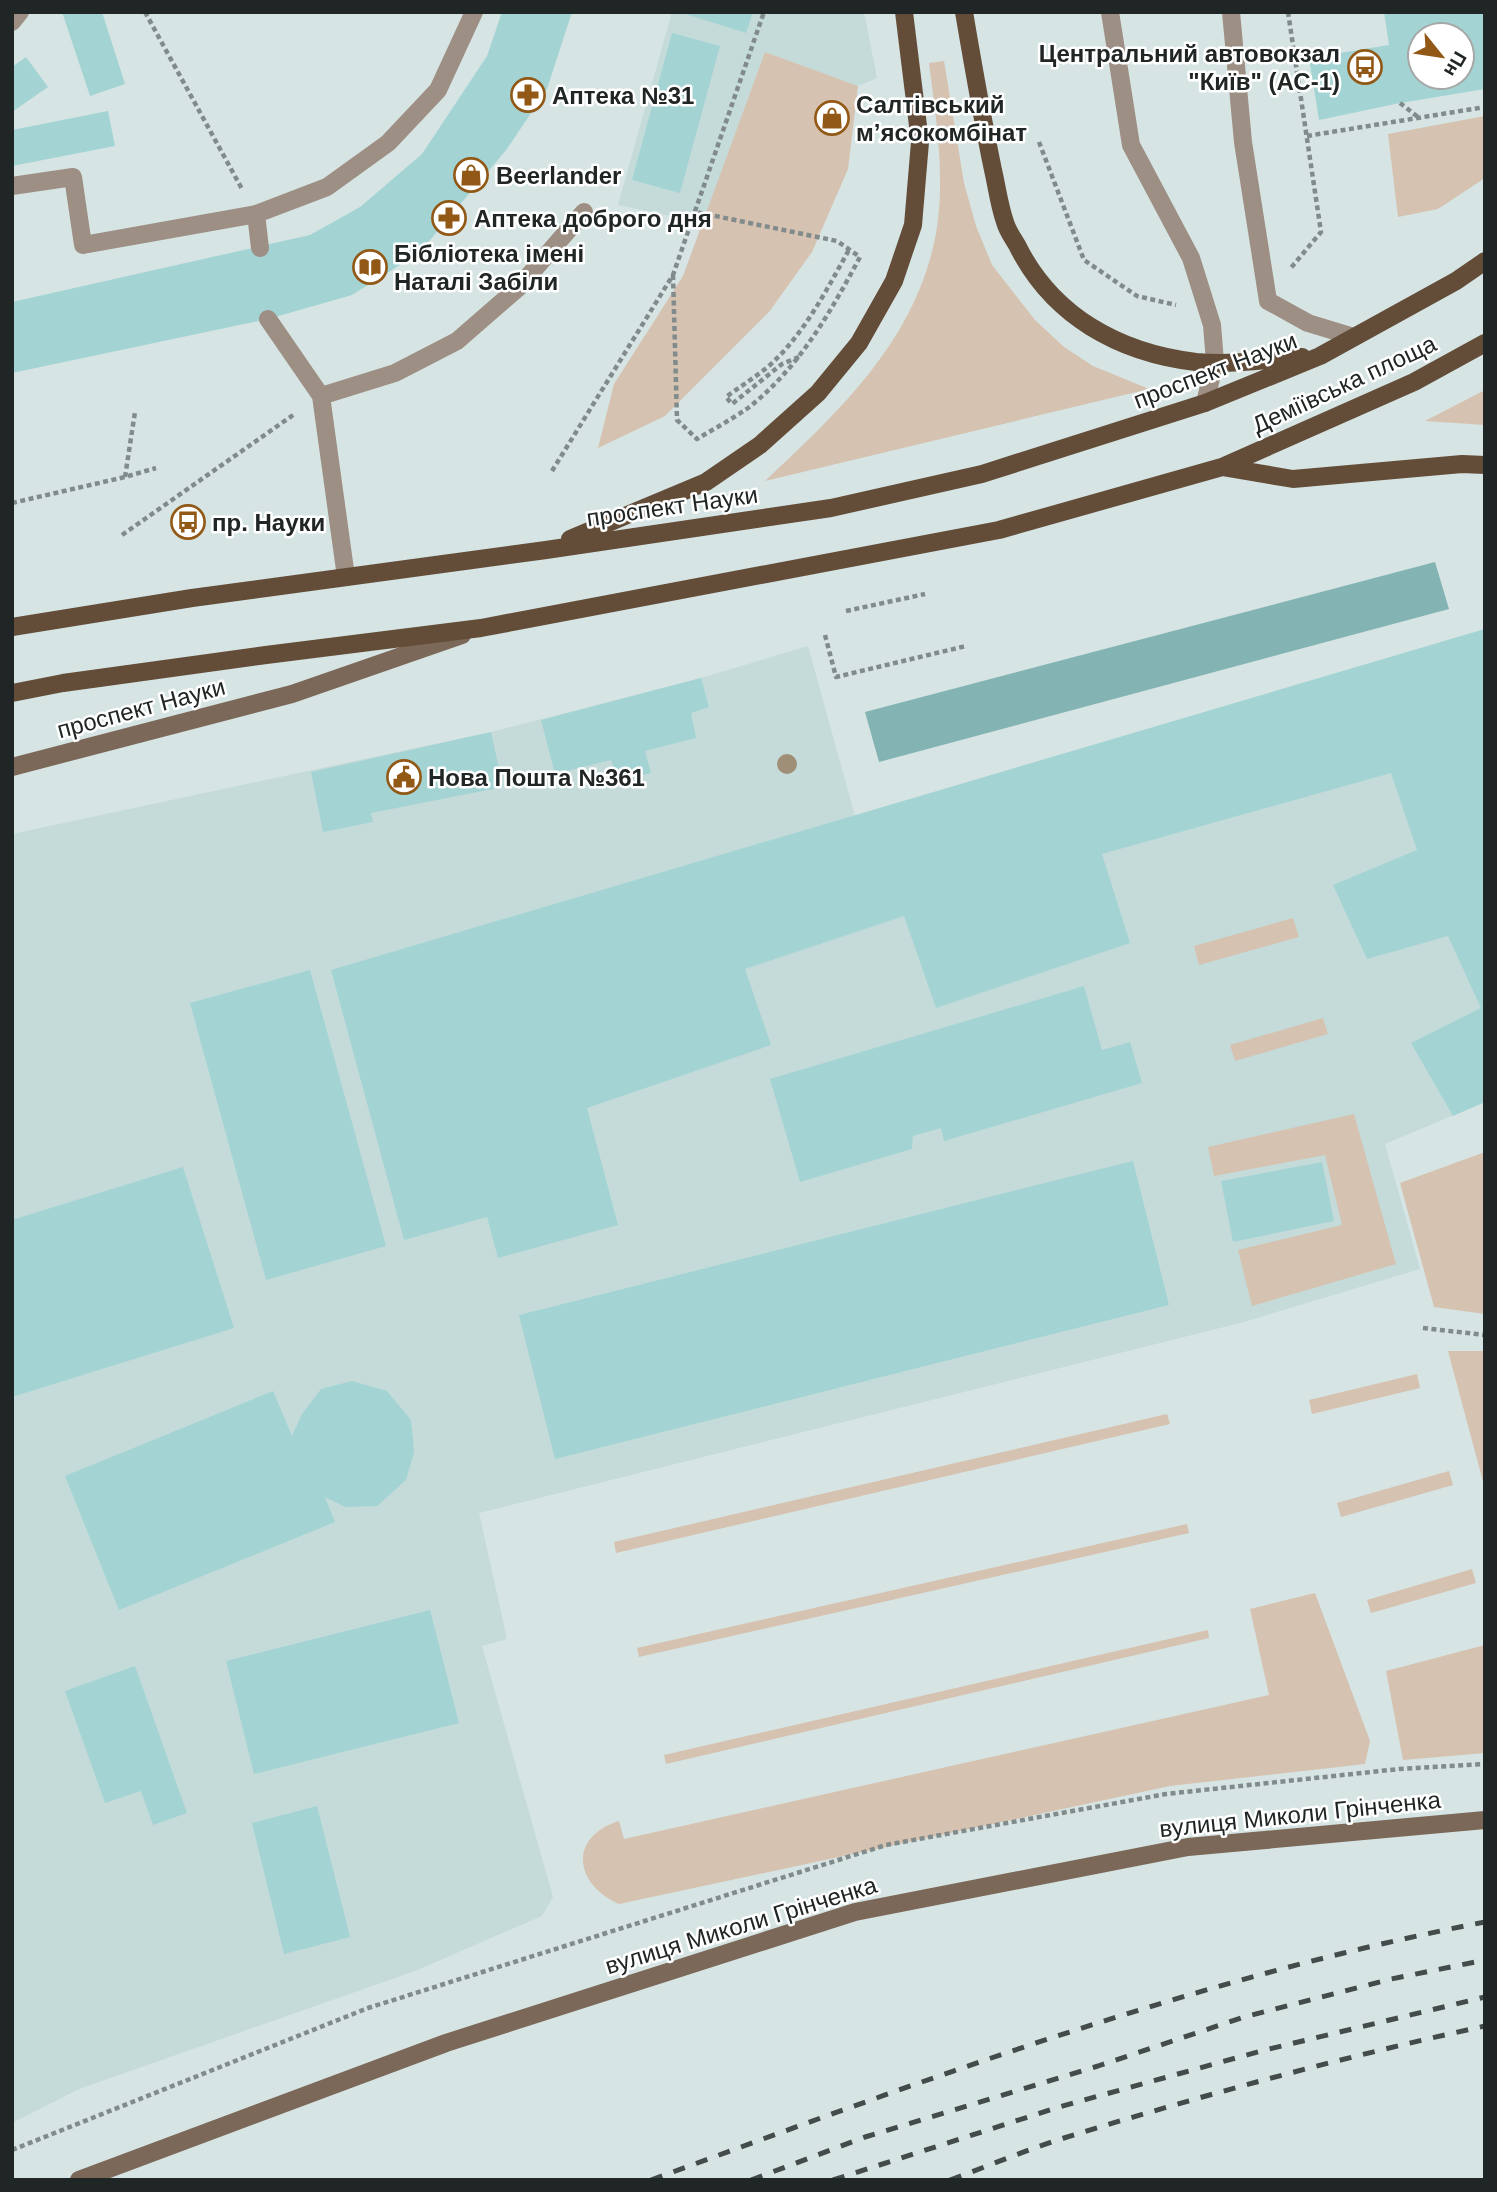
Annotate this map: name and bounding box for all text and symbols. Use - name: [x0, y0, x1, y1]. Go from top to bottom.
- north arrow: [1406, 21, 1476, 91]
- place label: Центральний автовокзал "Київ" (АС-1): [1039, 40, 1340, 95]
- bus stop icon: Центральний автовокзал "Київ" (АС-1): [1346, 48, 1384, 86]
- text: Пн: [1440, 48, 1471, 80]
- pharmacy icon: Аптека №31: [509, 76, 547, 114]
- place label: Аптека №31: [552, 82, 694, 109]
- place label: Салтівський мʼясокомбінат: [856, 91, 1027, 146]
- shop icon: Салтівський мʼясокомбінат: [813, 99, 851, 137]
- shop icon: Beerlander: [452, 156, 490, 194]
- place label: Beerlander: [496, 162, 621, 189]
- pharmacy icon: Аптека доброго дня: [430, 199, 468, 237]
- place label: Аптека доброго дня: [474, 205, 712, 232]
- place label: Бібліотека імені Наталі Забіли: [394, 240, 584, 295]
- library icon: Бібліотека імені Наталі Забіли: [351, 248, 389, 286]
- street label: проспект Науки: [1130, 326, 1300, 414]
- street label: Деміївська площа: [1248, 329, 1441, 438]
- street label: проспект Науки: [585, 481, 759, 531]
- bus stop icon: пр. Науки: [169, 503, 207, 541]
- place label: пр. Науки: [212, 509, 325, 536]
- street label: проспект Науки: [54, 673, 228, 743]
- public building icon: Нова Пошта №361: [385, 758, 423, 796]
- place label: Нова Пошта №361: [428, 764, 645, 791]
- street label: вулиця Миколи Грінченка: [1158, 1786, 1443, 1842]
- street label: вулиця Миколи Грінченка: [602, 1871, 881, 1979]

